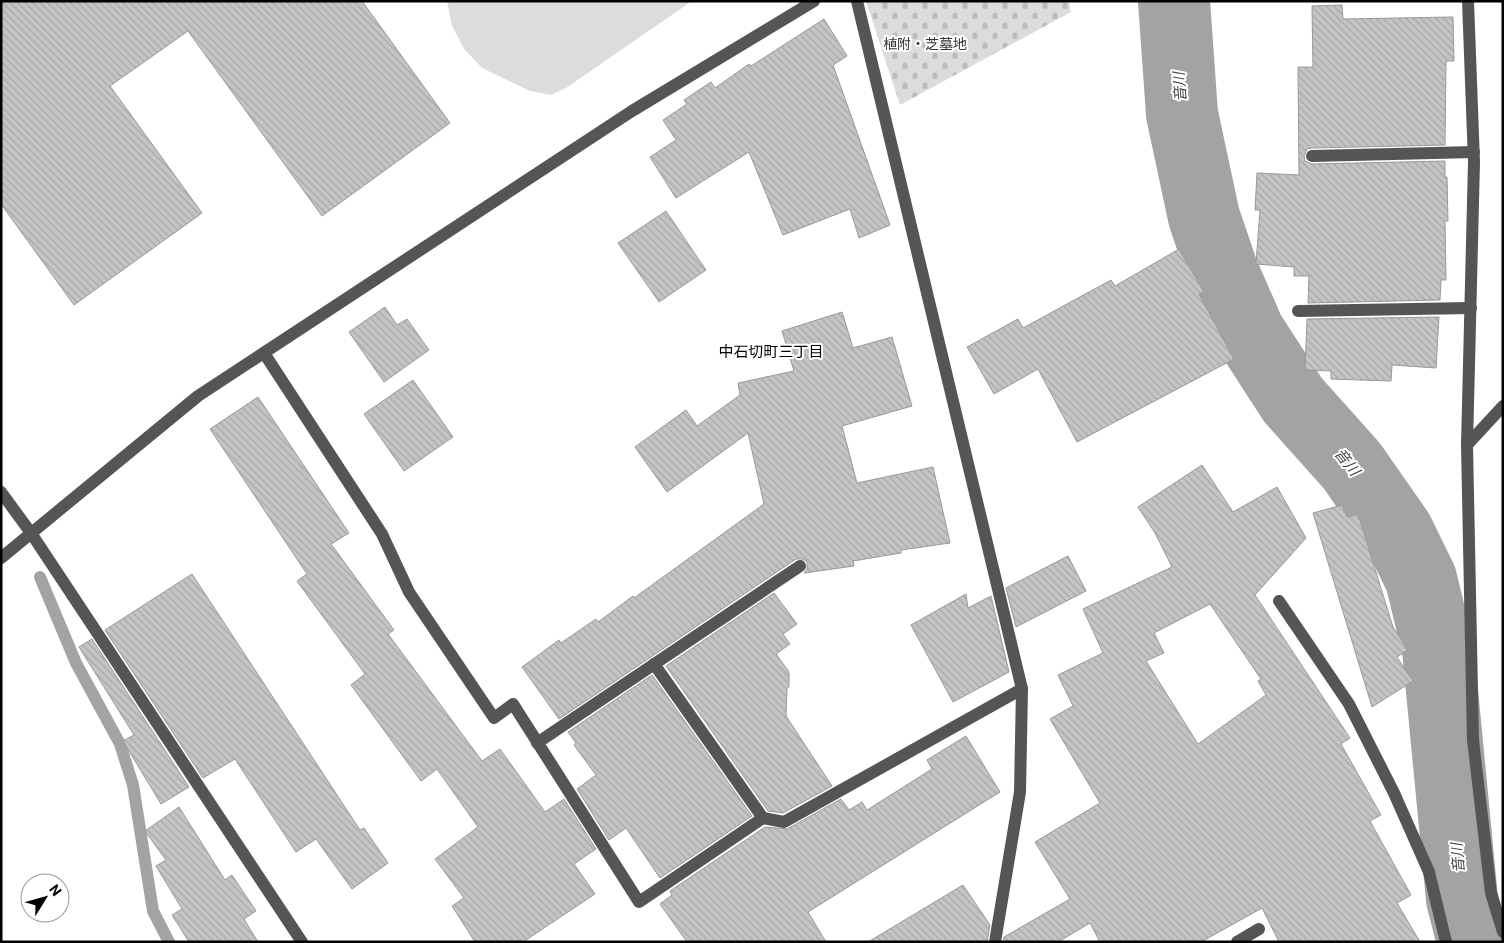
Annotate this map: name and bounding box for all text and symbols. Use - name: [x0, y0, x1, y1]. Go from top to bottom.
- park label: 植附・芝墓地: [883, 36, 967, 52]
- water label: 音川: [1170, 69, 1190, 103]
- district label: 中石切町三丁目: [718, 343, 824, 361]
- water label: 音川: [1331, 445, 1365, 481]
- water label: 音川: [1448, 840, 1468, 874]
- north arrow: [20, 873, 70, 923]
- text: N: [46, 881, 65, 899]

